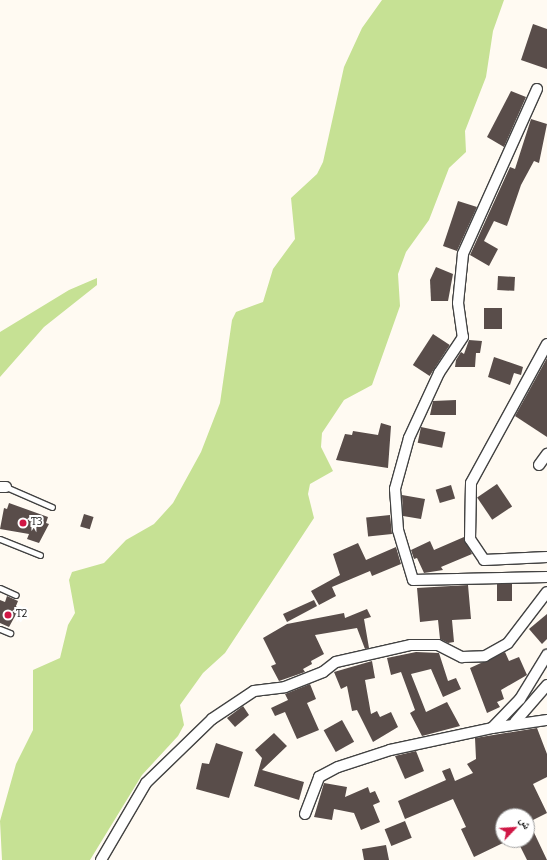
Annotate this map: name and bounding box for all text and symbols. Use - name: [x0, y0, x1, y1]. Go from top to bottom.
- place label: T3: [31, 517, 43, 529]
- marker: T3: [18, 518, 28, 528]
- place label: T2: [16, 609, 27, 621]
- marker: T2: [3, 610, 13, 620]
- north arrow: [495, 808, 535, 848]
- text: ش: [517, 815, 534, 831]

